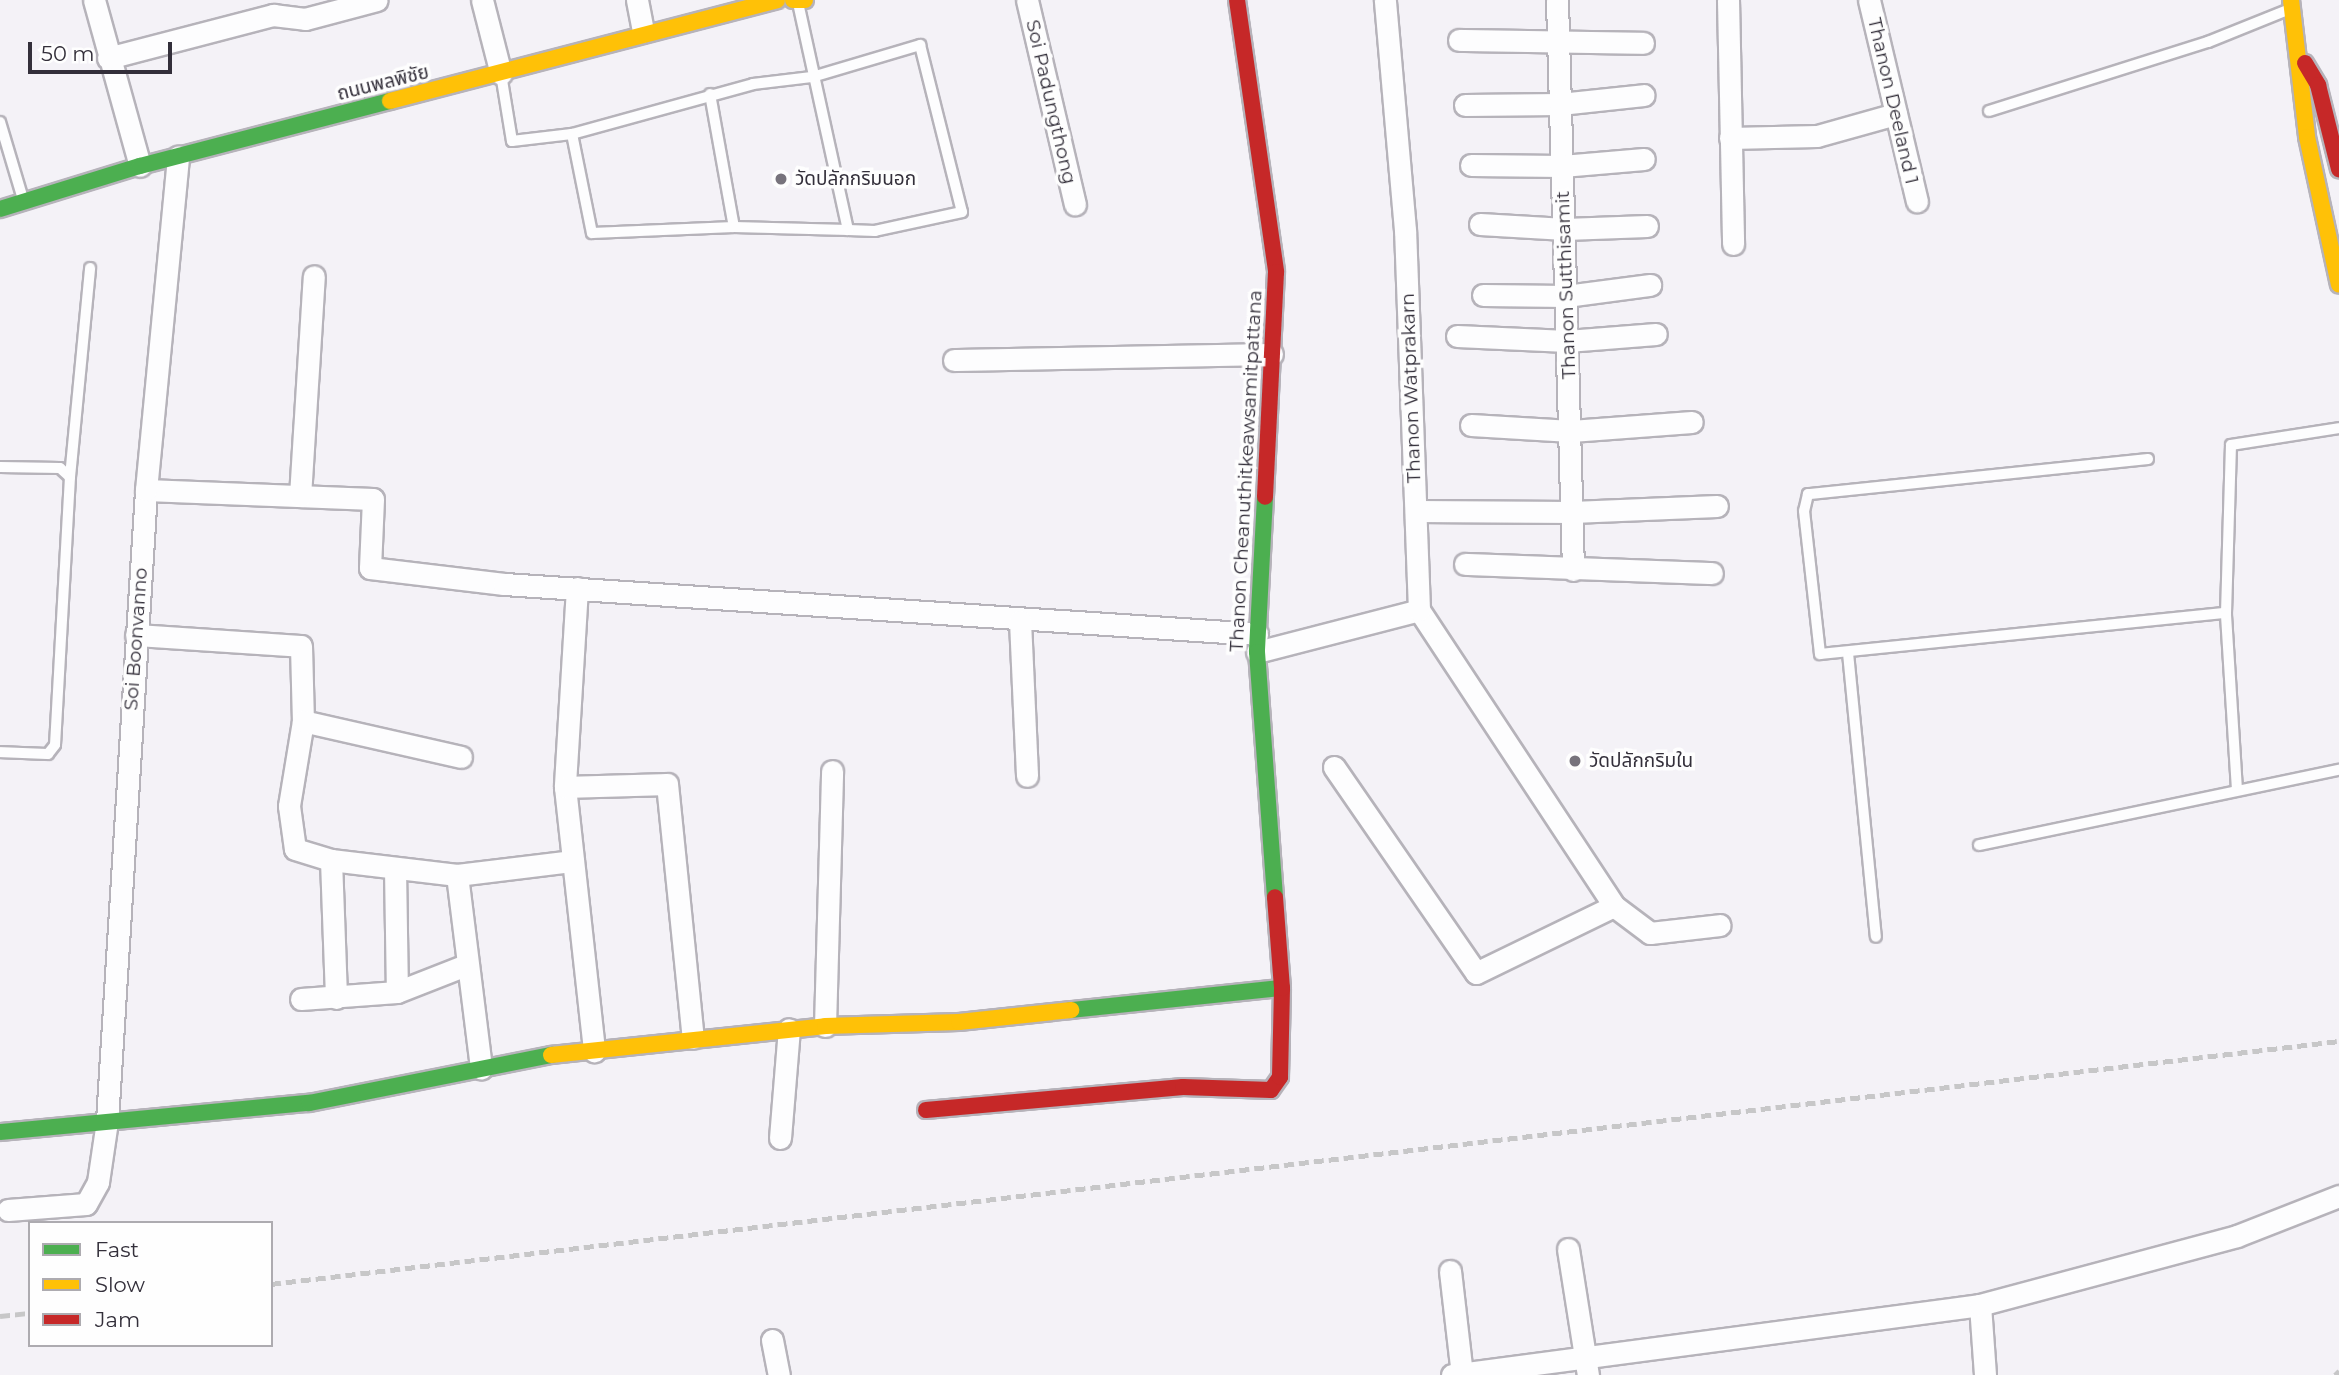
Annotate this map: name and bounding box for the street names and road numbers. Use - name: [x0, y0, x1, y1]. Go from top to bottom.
- street label: Thanon Deeland 1: [1863, 16, 1923, 186]
- street label: Soi Padungthong: [1021, 18, 1081, 186]
- street label: ถนนพลพิชัย: [335, 61, 431, 105]
- street label: Thanon Sutthisamit: [1551, 190, 1581, 380]
- street label: Thanon Cheanuthitkeawsamitpattana: [1225, 290, 1267, 652]
- street label: Thanon Watprakarn: [1396, 293, 1426, 483]
- street label: Soi Boonvanno: [120, 567, 152, 711]

